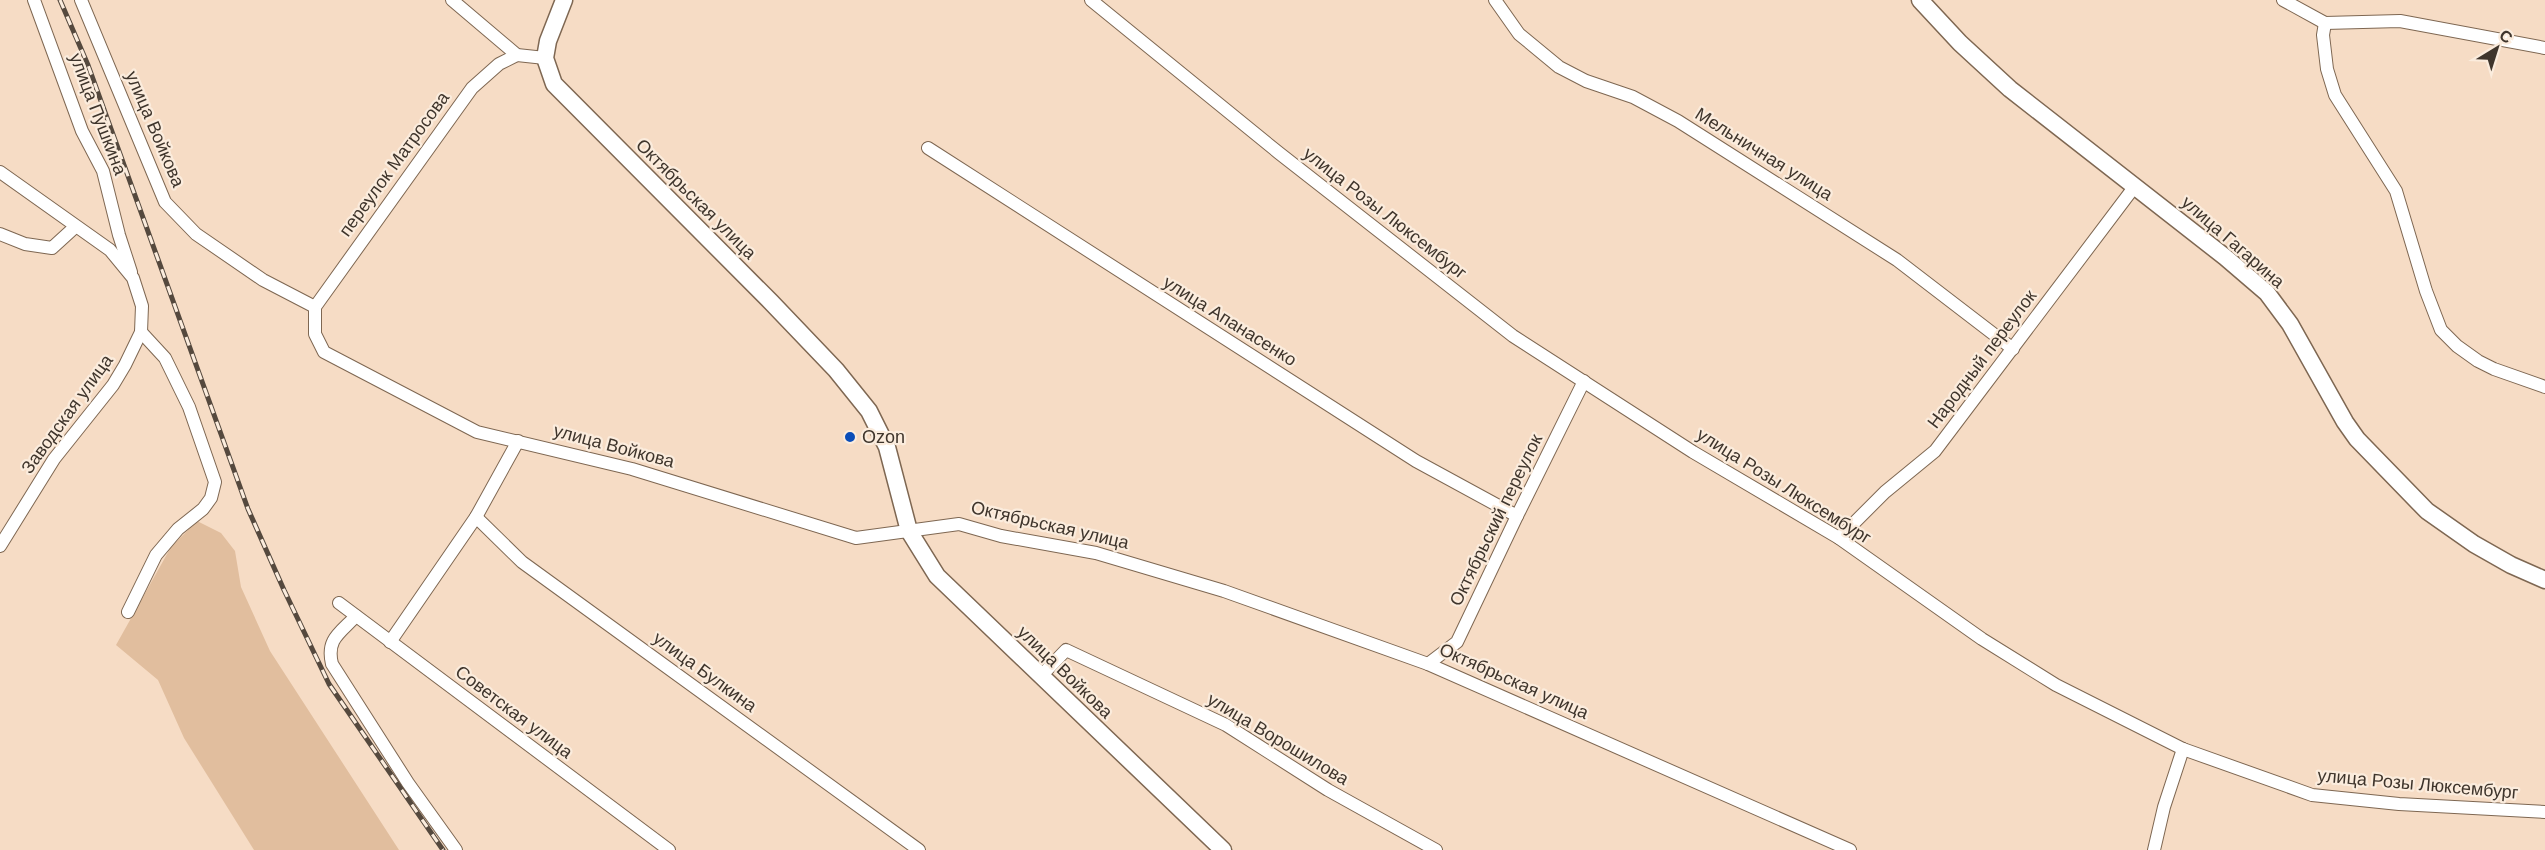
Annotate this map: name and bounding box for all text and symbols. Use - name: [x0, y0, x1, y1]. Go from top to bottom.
- north arrow: [2467, 18, 2527, 78]
- text: С: [2496, 26, 2516, 47]
- street label: улица Пушкина: [66, 50, 131, 179]
- street label: улица Войкова: [122, 68, 189, 191]
- street label: переулок Матросова: [335, 87, 454, 240]
- street label: Мельничная улица: [1692, 104, 1837, 205]
- street label: Октябрьская улица: [632, 135, 761, 264]
- street label: улица Розы Люксембург: [1299, 143, 1471, 283]
- street label: улица Гагарина: [2178, 192, 2289, 293]
- street label: улица Апанасенко: [1160, 272, 1300, 370]
- street label: Народный переулок: [1924, 286, 2041, 432]
- street label: Заводская улица: [17, 350, 117, 477]
- street label: улица Войкова: [552, 420, 677, 472]
- street label: улица Розы Люксембург: [1693, 424, 1875, 548]
- place label: Ozon: [862, 427, 905, 447]
- marker: Ozon: [843, 430, 857, 444]
- street label: Октябрьский переулок: [1446, 431, 1546, 609]
- street label: Октябрьская улица: [969, 497, 1132, 553]
- street label: улица Войкова: [1013, 622, 1117, 723]
- street label: улица Булкина: [649, 628, 761, 717]
- street label: Октябрьская улица: [1436, 639, 1593, 723]
- street label: Советская улица: [452, 661, 577, 763]
- street label: улица Ворошилова: [1204, 689, 1353, 790]
- street label: улица Розы Люксембург: [2317, 765, 2520, 803]

